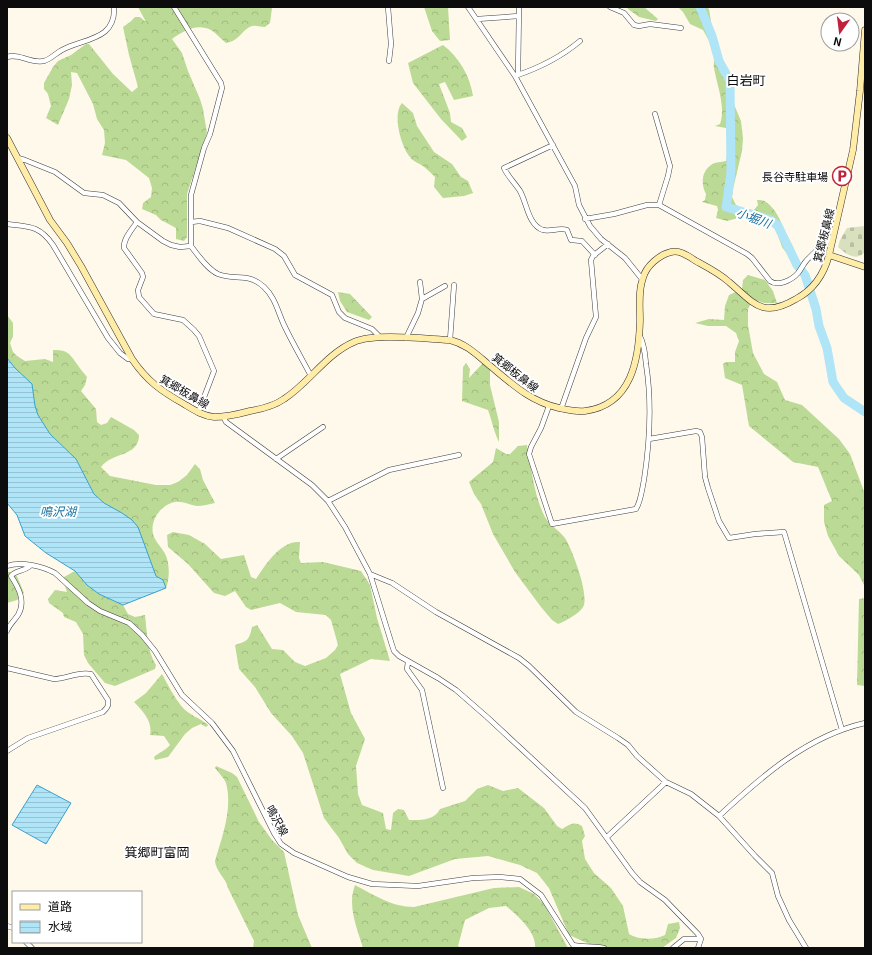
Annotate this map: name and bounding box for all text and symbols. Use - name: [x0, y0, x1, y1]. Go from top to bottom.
- north arrow: [820, 12, 860, 52]
- text: N: [831, 34, 843, 51]
- district label: 白岩町: [726, 70, 766, 89]
- parking icon: 長谷寺駐車場: [831, 165, 853, 187]
- place label: 長谷寺駐車場: [762, 168, 828, 184]
- water label: 小堀川: [734, 203, 776, 232]
- street label: 箕郷板鼻線: [809, 206, 837, 264]
- street label: 箕郷板鼻線: [489, 349, 543, 395]
- street label: 箕郷板鼻線: [157, 370, 213, 412]
- water label: 鳴沢湖: [40, 502, 78, 519]
- street label: 鳴沢線: [263, 802, 293, 838]
- district label: 箕郷町富岡: [124, 842, 190, 861]
- legend: [12, 891, 142, 943]
- text: 道路: [48, 897, 72, 914]
- text: 水域: [48, 917, 72, 934]

